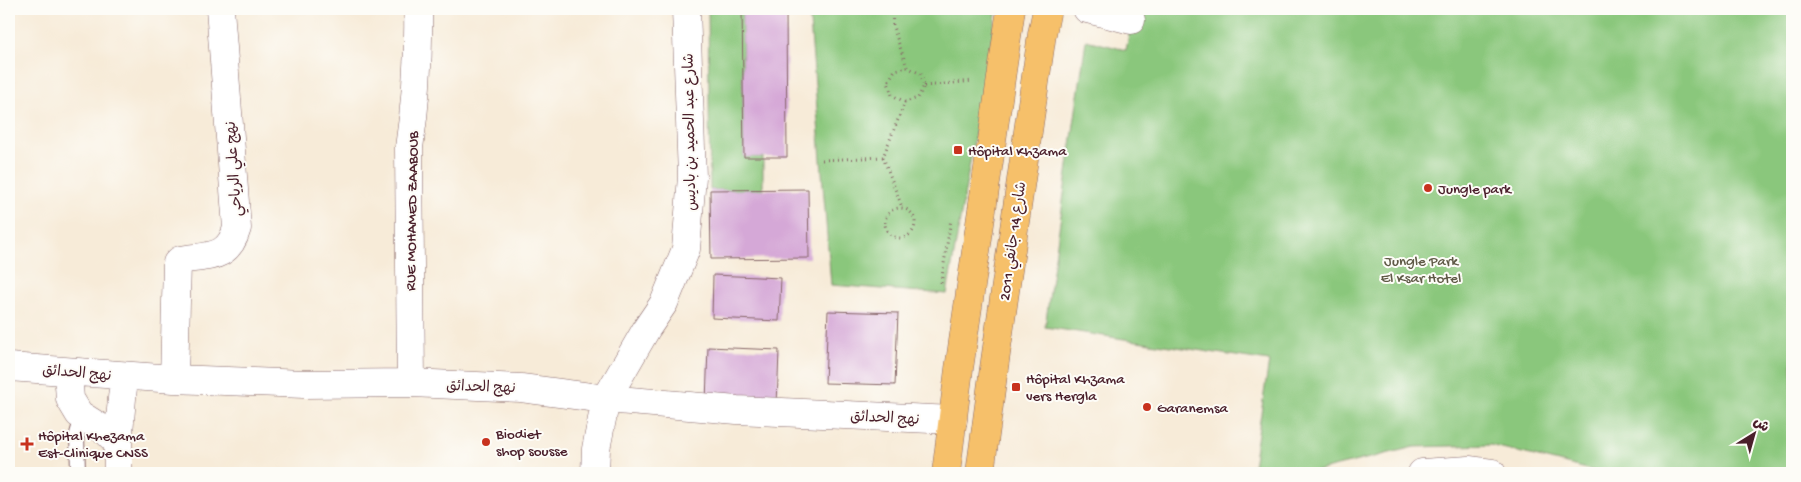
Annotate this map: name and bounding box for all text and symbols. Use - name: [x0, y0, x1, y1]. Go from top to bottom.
- street label: شارع عبد الحميد بن باديس: [681, 53, 701, 211]
- street label: نهج علي الرياحي: [223, 120, 249, 217]
- street label: RUE MOHAMED ZAABOUB: [403, 131, 423, 291]
- place label: Hôpital Khzama: [968, 143, 1067, 161]
- marker: Hôpital Khzama: [952, 144, 964, 156]
- street label: شارع 14 جانفي 2011: [997, 181, 1033, 302]
- place label: Jungle park: [1438, 181, 1512, 199]
- marker: Jungle park: [1422, 182, 1434, 194]
- park label: Jungle Park El Ksar Hotel: [1381, 253, 1461, 288]
- street label: نهج الحدائق: [41, 362, 112, 386]
- place label: Hôpital Khzama vers Hergla: [1026, 371, 1125, 406]
- street label: نهج الحدائق: [446, 378, 516, 398]
- marker: Hôpital Khzama vers Hergla: [1010, 381, 1022, 393]
- place label: Garanemsa: [1157, 400, 1228, 418]
- marker: Garanemsa: [1141, 401, 1153, 413]
- street label: نهج الحدائق: [850, 408, 920, 430]
- north arrow: [1728, 410, 1778, 460]
- text: ش: [1749, 414, 1772, 437]
- place label: Biodiet shop sousse: [495, 426, 568, 461]
- place label: Hôpital Khezama Est-Clinique CNSS: [38, 428, 148, 463]
- marker: Biodiet shop sousse: [480, 436, 492, 448]
- marker: Hôpital Khezama Est-Clinique CNSS: [20, 437, 34, 451]

